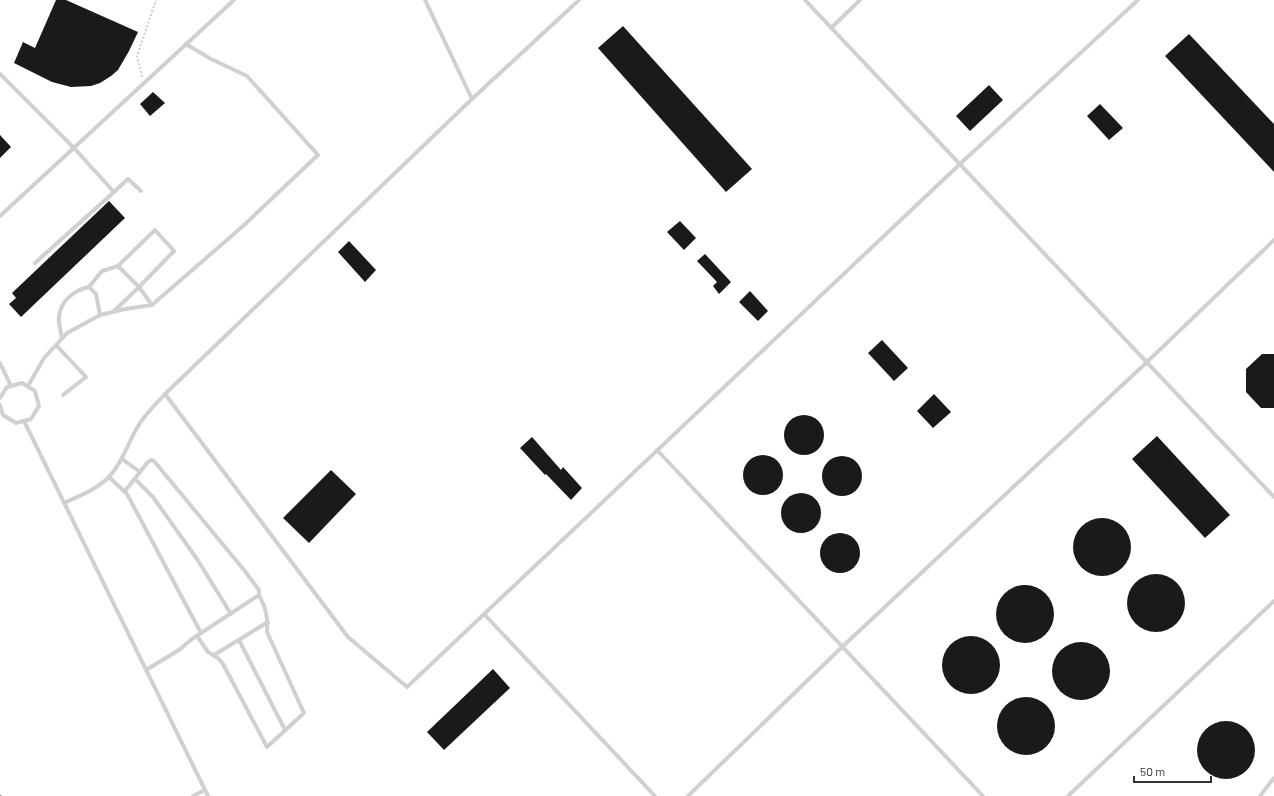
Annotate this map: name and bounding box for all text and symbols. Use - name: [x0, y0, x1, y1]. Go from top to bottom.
- scale bar: [1134, 758, 1211, 784]
- text: 50 m: [1140, 764, 1165, 778]

